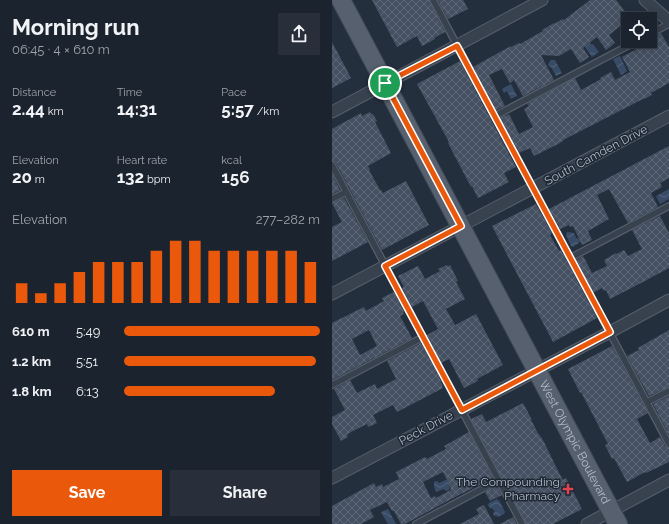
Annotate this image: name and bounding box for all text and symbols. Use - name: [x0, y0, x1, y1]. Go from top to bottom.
- map controls: [621, 12, 657, 48]
- button: locate: [621, 12, 657, 48]
- button: share: [278, 13, 320, 55]
- text: Morning run: [12, 14, 140, 40]
- text: 06:45 · 4 × 610 m: [12, 42, 110, 57]
- pin: [368, 66, 402, 100]
- icon: arrive: [374, 72, 396, 94]
- text: Distance: [12, 86, 56, 99]
- text: Time: [117, 86, 142, 99]
- text: Pace: [221, 86, 247, 99]
- text: 2.44: [12, 99, 45, 119]
- text: 14:31: [117, 99, 157, 119]
- text: 5:57: [221, 99, 254, 119]
- text: km: [45, 105, 64, 118]
- text: /km: [254, 105, 279, 118]
- street label: South Camden Drive: [542, 122, 650, 188]
- text: Elevation: [12, 154, 59, 167]
- text: Heart rate: [117, 154, 167, 167]
- text: kcal: [221, 154, 242, 167]
- text: 20: [12, 167, 32, 187]
- text: 132: [117, 167, 144, 187]
- text: 156: [221, 167, 249, 187]
- text: m: [32, 173, 45, 186]
- text: bpm: [144, 173, 171, 186]
- text: Elevation: [12, 212, 67, 227]
- text: 277–282 m: [256, 212, 320, 227]
- text: 610 m: [12, 324, 50, 339]
- text: 5:49: [76, 324, 100, 339]
- text: 1.2 km: [12, 354, 51, 369]
- text: 5:51: [76, 354, 98, 369]
- street label: West Olympic Boulevard: [536, 378, 613, 506]
- text: 1.8 km: [12, 384, 52, 399]
- text: 6:13: [76, 384, 99, 399]
- street label: Peck Drive: [397, 408, 455, 448]
- button: Save: [12, 470, 162, 516]
- button: Share: [170, 470, 320, 516]
- place label: The Compounding Pharmacy: [456, 475, 560, 503]
- marker: The Compounding Pharmacy: [563, 484, 573, 494]

